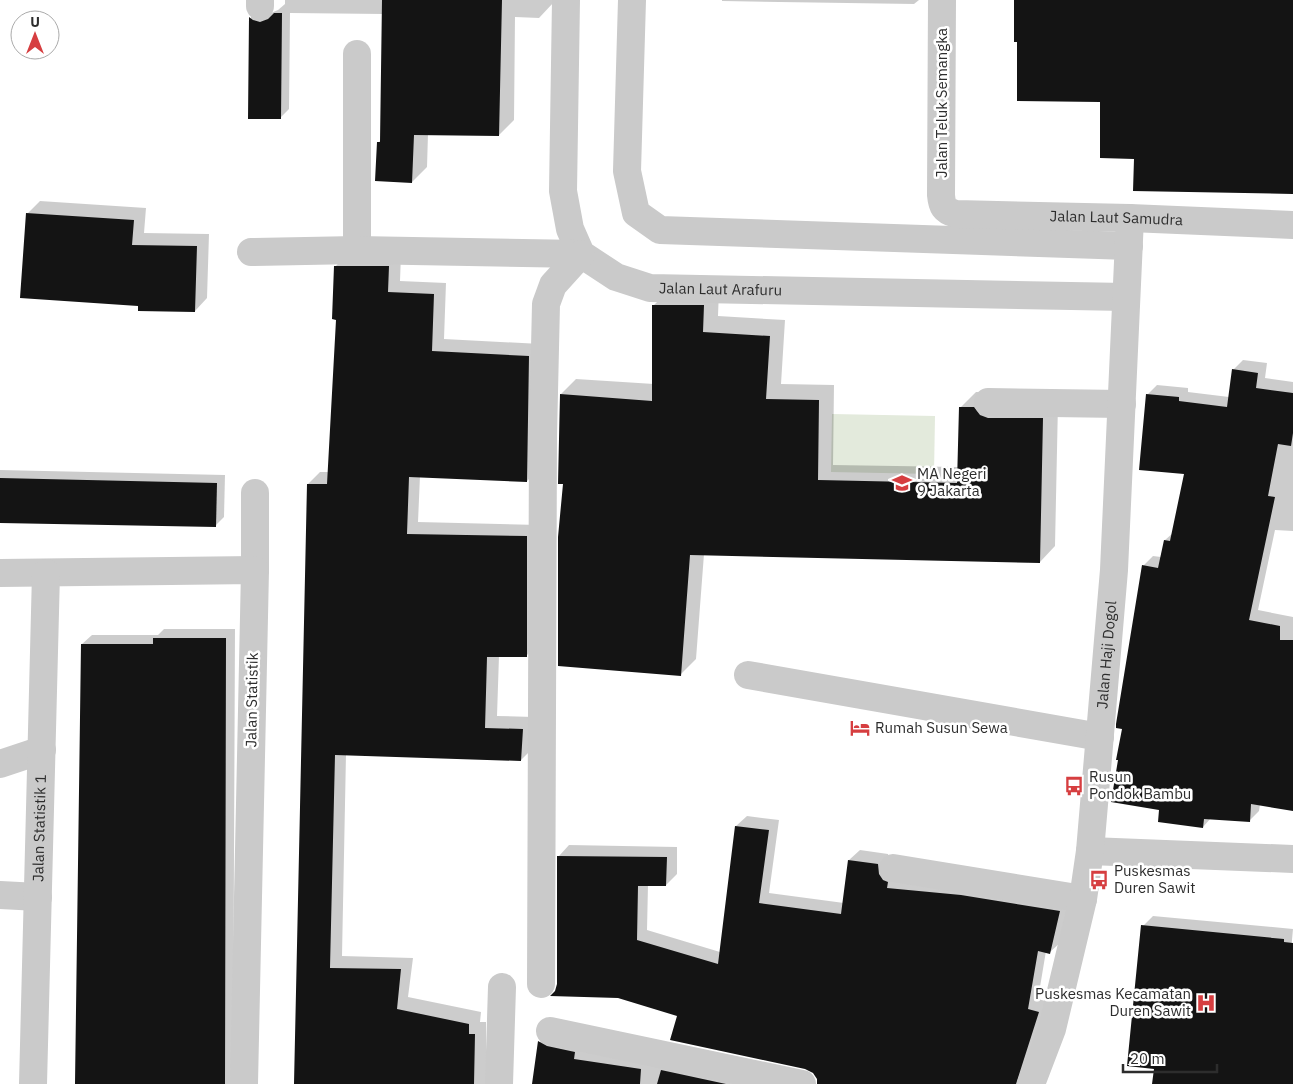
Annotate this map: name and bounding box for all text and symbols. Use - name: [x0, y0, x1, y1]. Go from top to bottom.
- north arrow: [10, 10, 60, 60]
- text: U: [30, 13, 40, 31]
- street label: Jalan Teluk Semangka: [932, 28, 951, 178]
- street label: Jalan Laut Samudra: [1050, 206, 1183, 229]
- street label: Jalan Laut Arafuru: [659, 278, 782, 299]
- place label: MA Negeri 9 Jakarta: [917, 464, 987, 500]
- school or university icon: MA Negeri 9 Jakarta: [891, 472, 913, 494]
- street label: Jalan Haji Dogol: [1092, 600, 1120, 710]
- street label: Jalan Statistik: [241, 652, 262, 748]
- hotel icon: Rumah Susun Sewa: [849, 717, 871, 739]
- place label: Rumah Susun Sewa: [875, 718, 1008, 737]
- place label: Rusun Pondok Bambu: [1089, 767, 1191, 803]
- street label: Jalan Statistik 1: [28, 774, 50, 882]
- bus stop icon: Rusun Pondok Bambu: [1063, 775, 1085, 797]
- place label: Puskesmas Duren Sawit: [1114, 861, 1196, 897]
- bus stop icon: Puskesmas Duren Sawit: [1088, 869, 1110, 891]
- place label: Puskesmas Kecamatan Duren Sawit: [1035, 984, 1191, 1020]
- hospital icon: Puskesmas Kecamatan Duren Sawit: [1195, 992, 1217, 1014]
- scale bar: [1123, 1042, 1217, 1074]
- text: 20 m: [1130, 1049, 1165, 1068]

